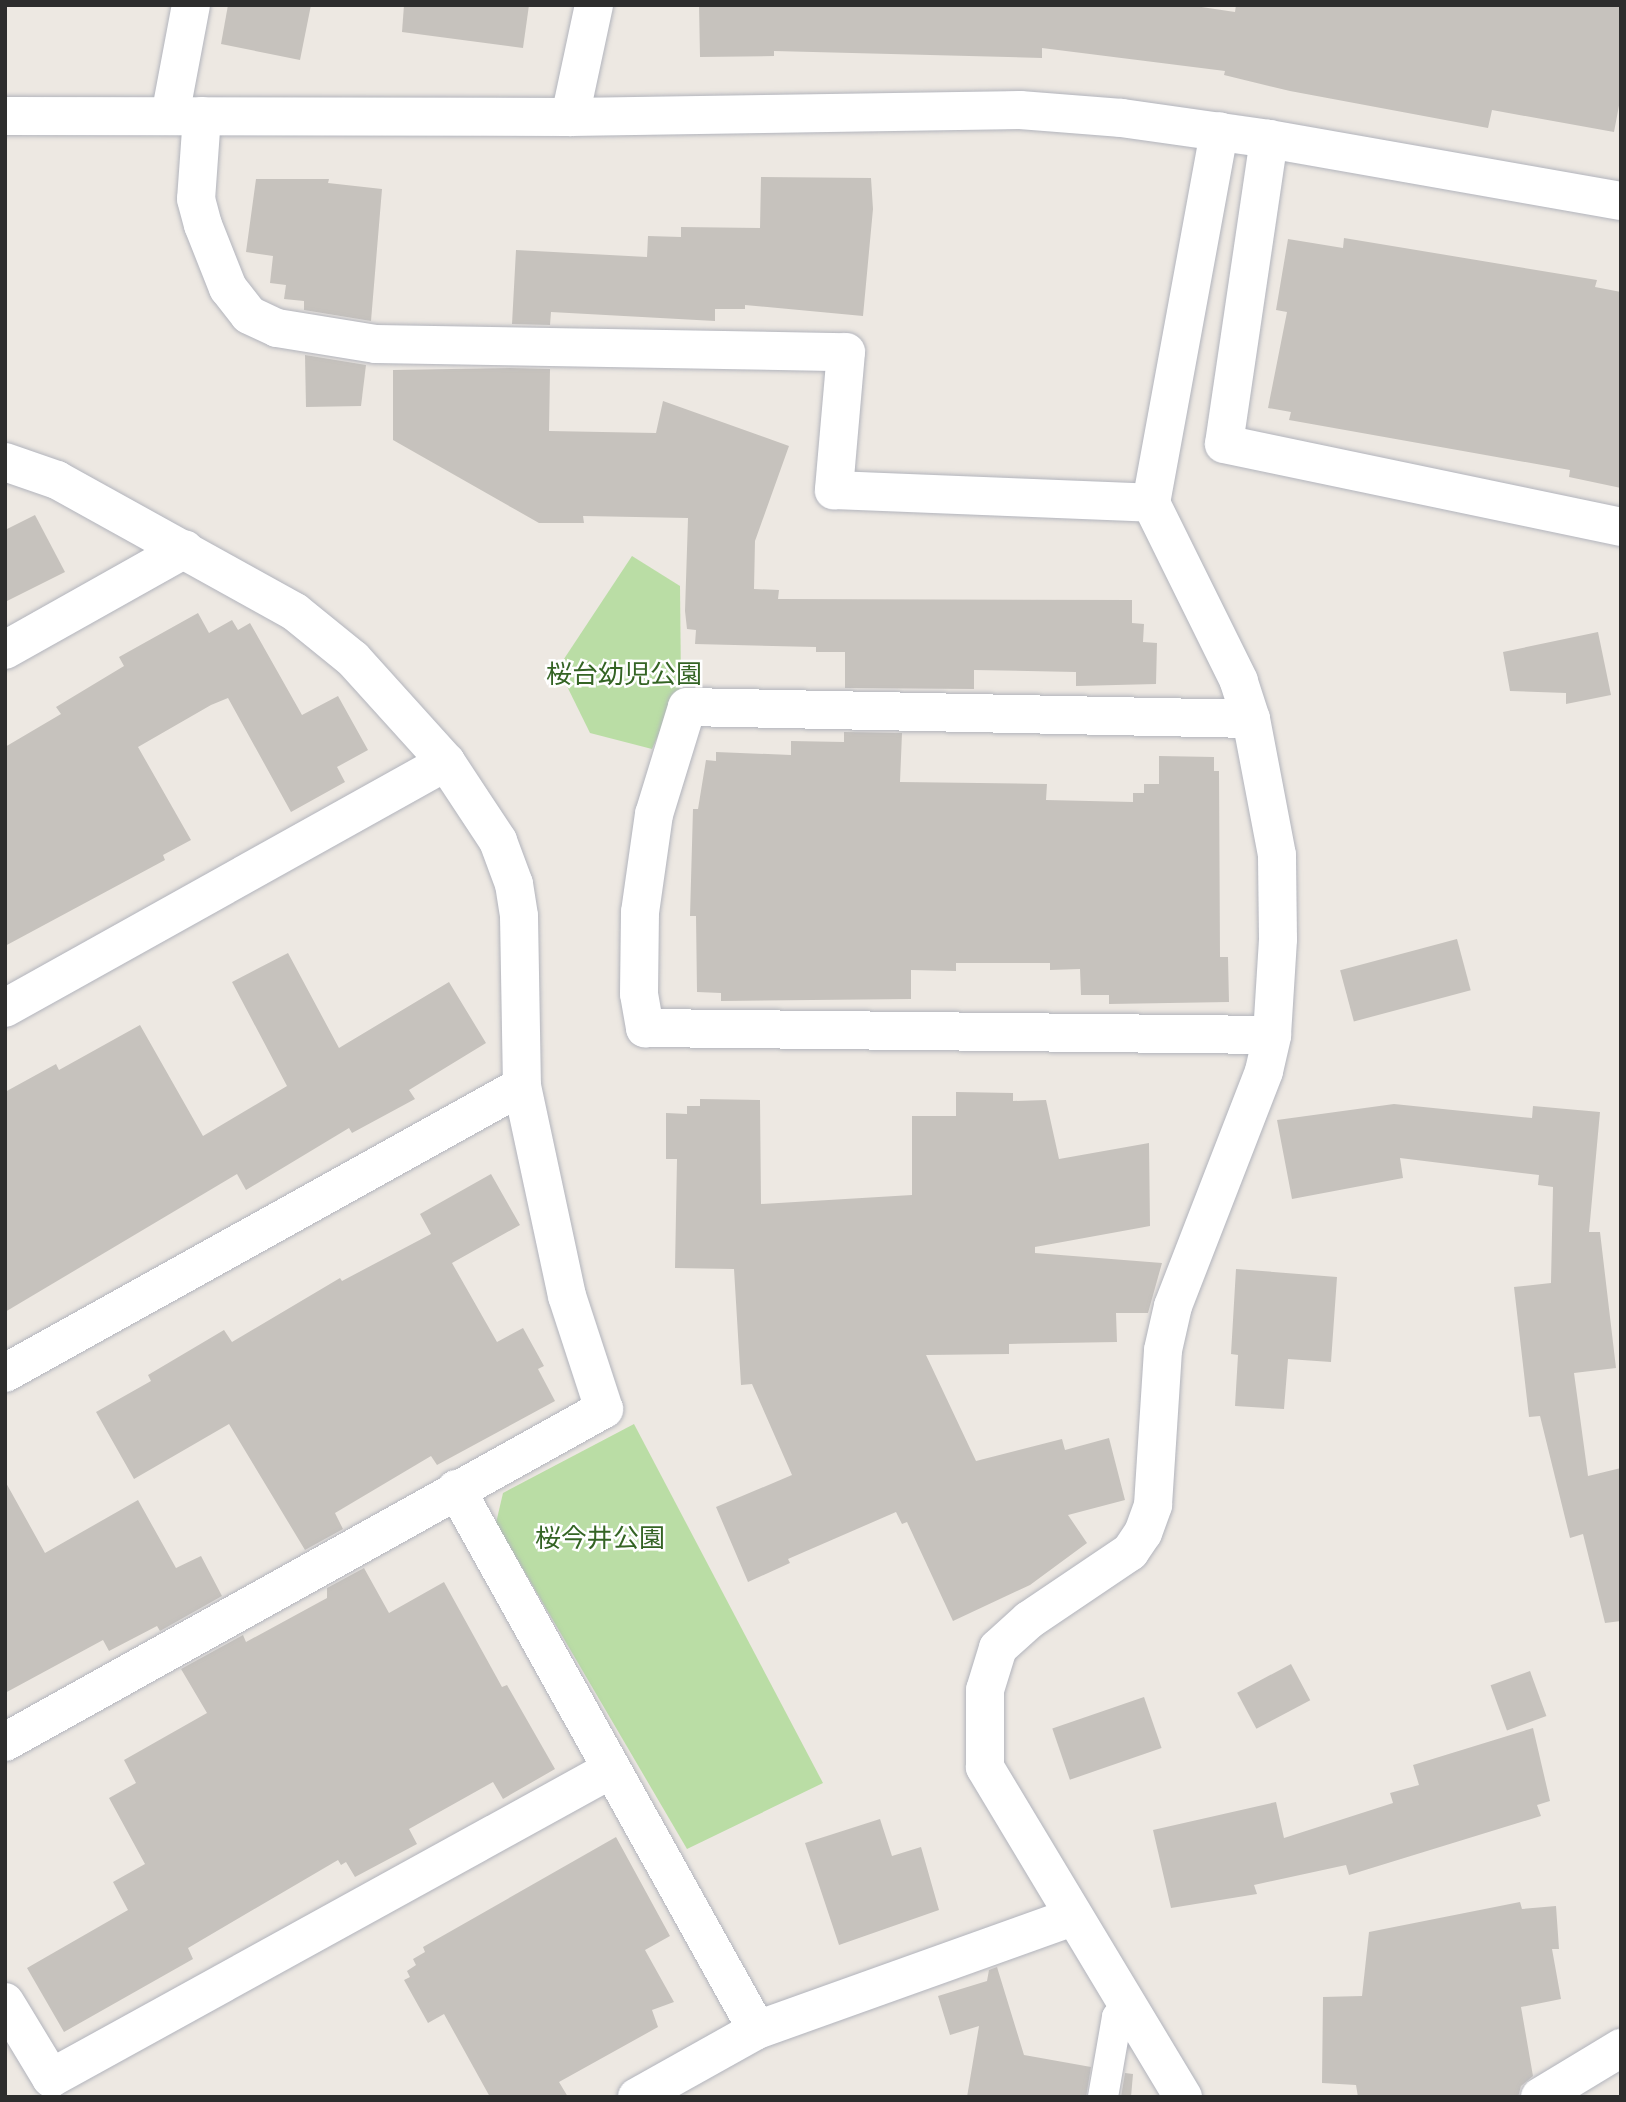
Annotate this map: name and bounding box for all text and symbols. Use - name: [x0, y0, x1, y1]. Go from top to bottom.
- park label: 桜台幼児公園: [546, 657, 702, 689]
- park label: 桜今井公園: [535, 1521, 665, 1553]

